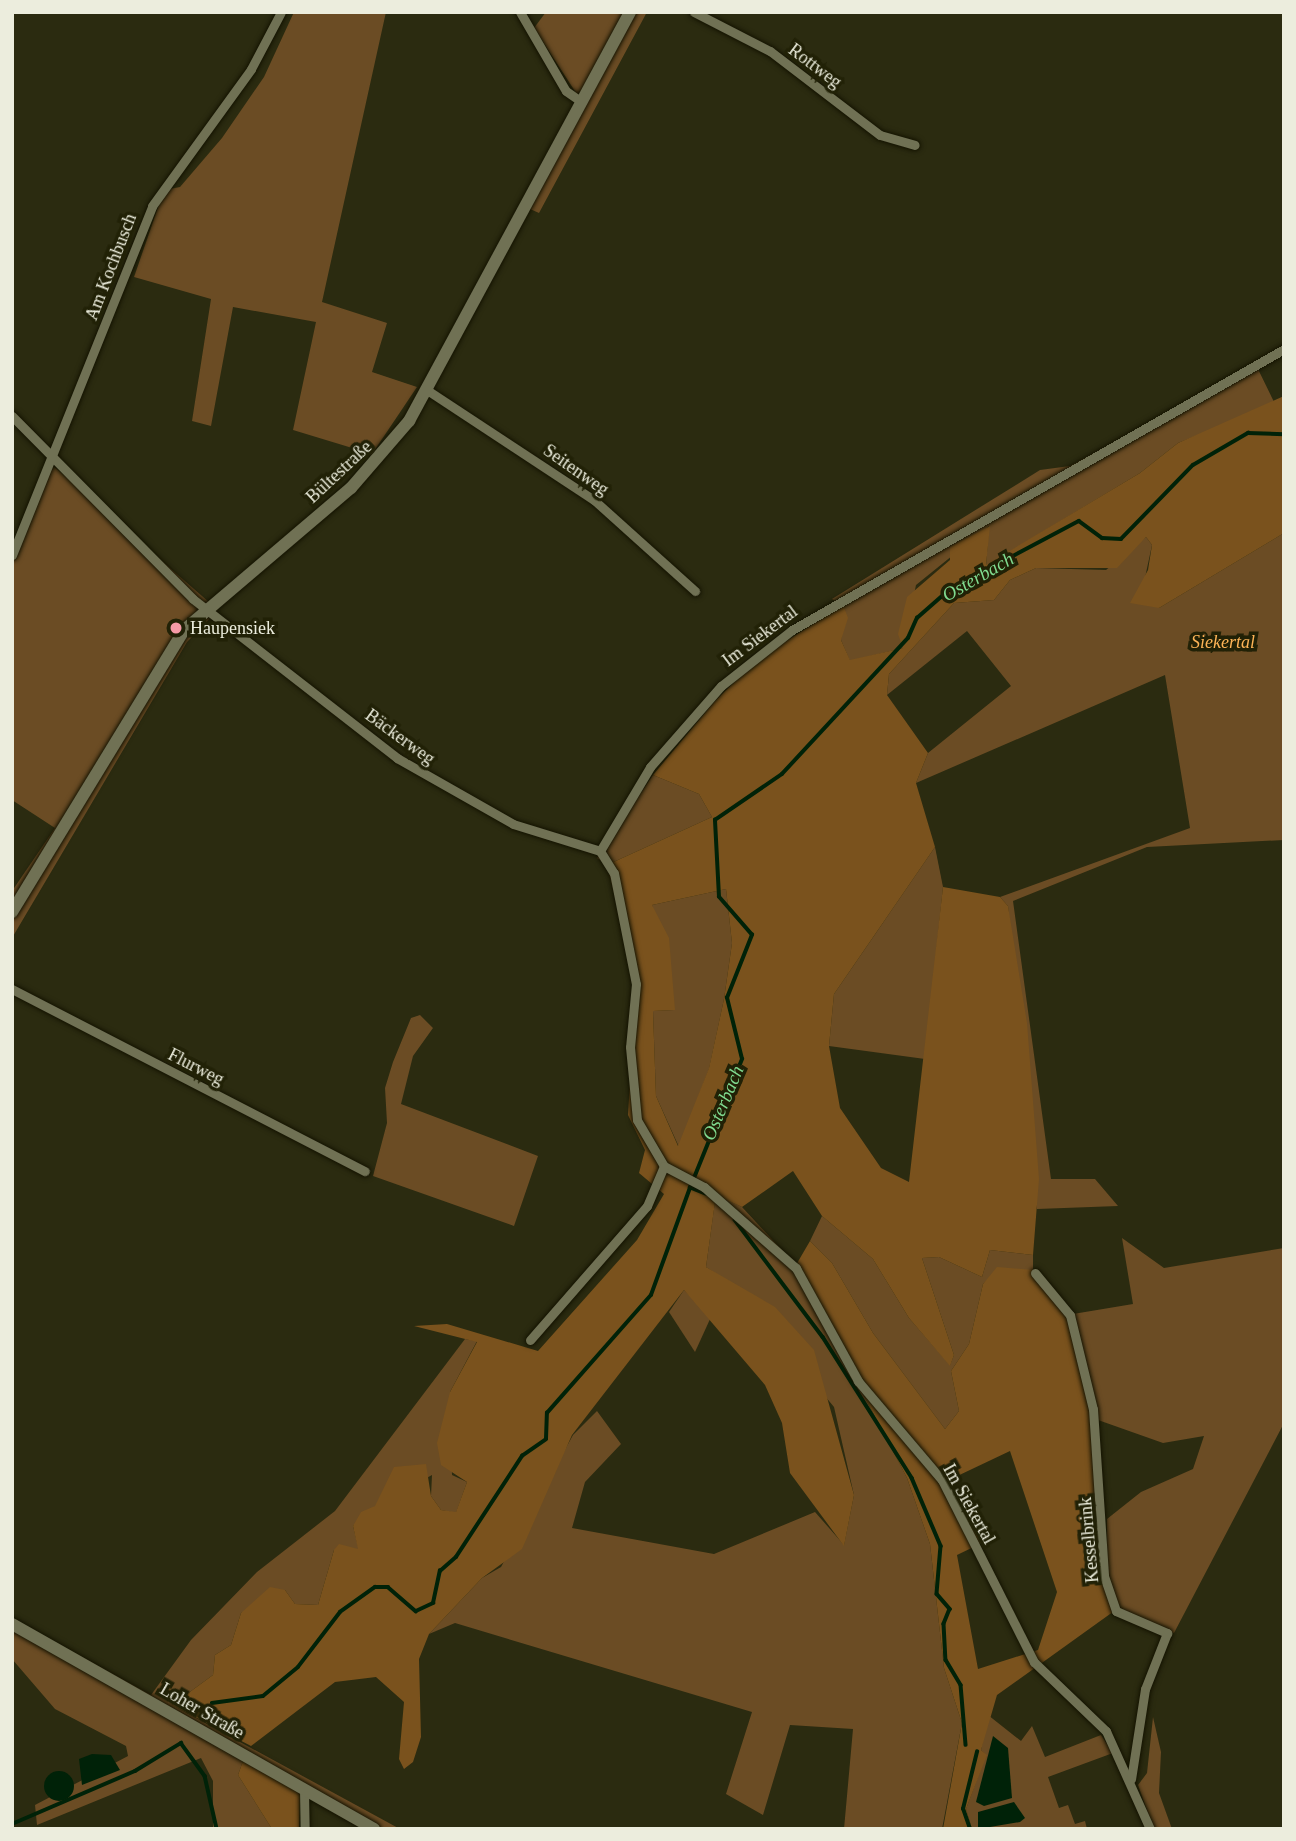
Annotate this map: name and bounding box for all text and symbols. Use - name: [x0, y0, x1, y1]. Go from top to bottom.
- street label: Rottweg: [784, 39, 846, 93]
- street label: Am Kochbusch: [81, 211, 141, 323]
- street label: Bültestraße: [302, 436, 376, 508]
- street label: Seitenweg: [539, 440, 613, 500]
- water label: Osterbach: [938, 547, 1018, 607]
- street label: Im Siekertal: [718, 601, 802, 671]
- place label: Haupensiek: [190, 617, 275, 639]
- marker: Haupensiek: [168, 620, 184, 636]
- park label: Siekertal: [1191, 631, 1255, 653]
- street label: Bäckerweg: [361, 704, 439, 770]
- street label: Flurweg: [164, 1044, 228, 1090]
- water label: Osterbach: [697, 1062, 749, 1144]
- street label: Im Siekertal: [938, 1460, 1000, 1548]
- street label: Kesselbrink: [1074, 1496, 1104, 1584]
- street label: Loher Straße: [156, 1678, 248, 1744]

